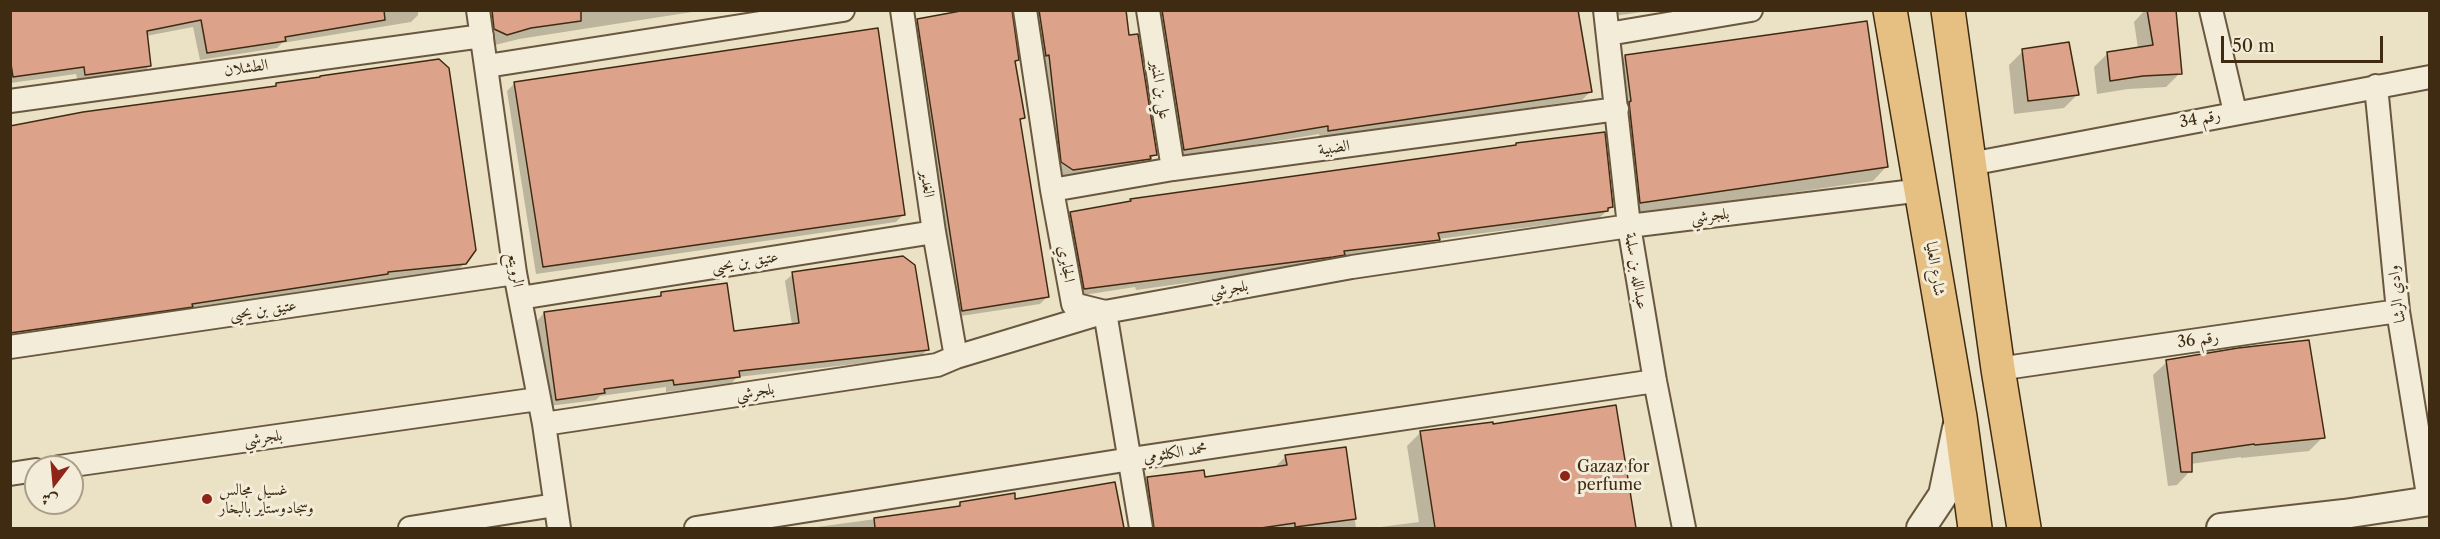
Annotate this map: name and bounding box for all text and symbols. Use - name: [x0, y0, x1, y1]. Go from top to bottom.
- scale bar: [2224, 24, 2386, 62]
- text: 50 m: [2232, 35, 2275, 57]
- street label: الطشلان: [223, 55, 269, 81]
- street label: علي بن المنير: [1146, 59, 1174, 121]
- street label: رقم 34: [2178, 106, 2222, 132]
- street label: الضبية: [1317, 136, 1351, 160]
- street label: الغدير: [916, 169, 938, 199]
- street label: بلجرشي: [1690, 204, 1730, 228]
- street label: عبدالله بن سلمة: [1620, 231, 1652, 311]
- street label: شارع العليا: [1921, 240, 1949, 298]
- street label: الجابري: [1053, 244, 1079, 284]
- street label: عتيق بن يحيى: [710, 247, 780, 277]
- street label: الرويتع: [503, 251, 527, 289]
- street label: وادي الرشا: [2384, 264, 2410, 324]
- street label: بلجرشي: [1208, 276, 1250, 302]
- street label: عتيق بن يحيى: [228, 296, 298, 324]
- street label: رقم 36: [2176, 328, 2220, 352]
- street label: بلجرشي: [734, 379, 776, 405]
- street label: بلجرشي: [243, 426, 283, 450]
- street label: محمد الكلثومي: [1142, 438, 1208, 468]
- north arrow: [24, 455, 84, 515]
- place label: Gazaz for perfume: [1577, 457, 1650, 495]
- marker: Gazaz for perfume: [1558, 469, 1572, 483]
- place label: غسيل مجالس وسجادوستاير بالبخار: [219, 480, 314, 518]
- text: ش: [39, 489, 60, 512]
- marker: غسيل مجالس وسجادوستاير بالبخار: [200, 492, 214, 506]

